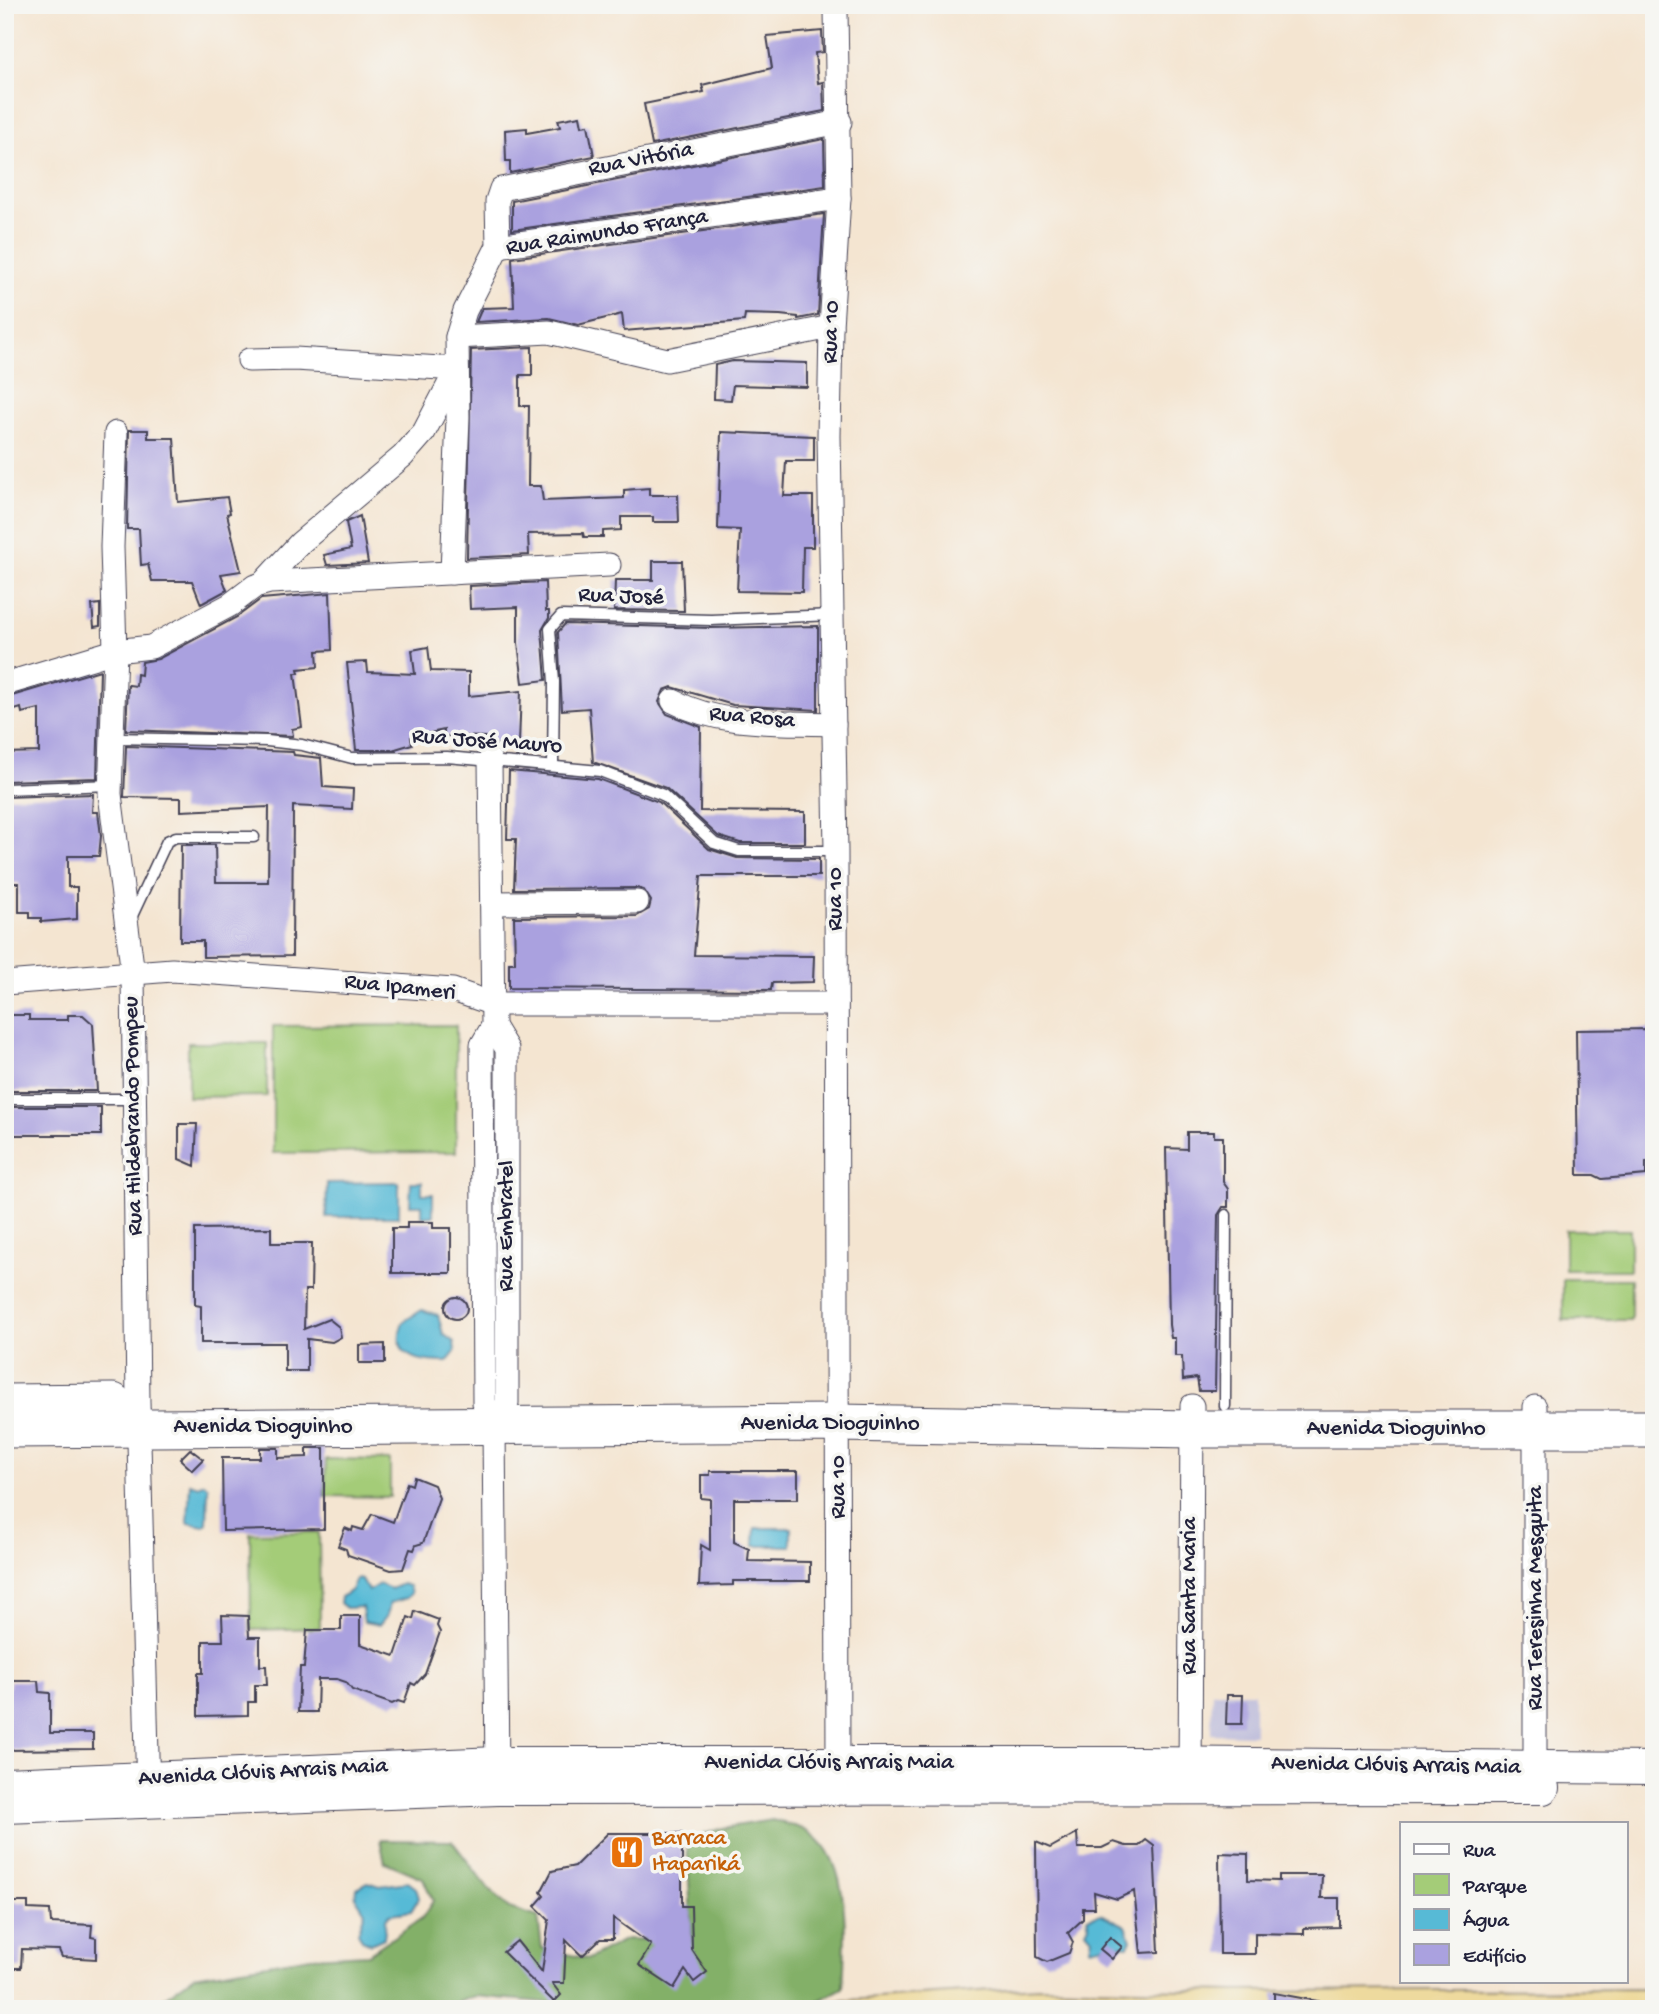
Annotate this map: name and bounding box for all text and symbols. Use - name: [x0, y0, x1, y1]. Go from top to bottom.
- street label: Rua Vitória: [586, 136, 697, 183]
- street label: Rua Raimundo França: [504, 204, 711, 262]
- street label: Rua 10: [817, 300, 847, 364]
- street label: Rua José: [578, 582, 665, 612]
- street label: Rua Rosa: [708, 701, 797, 735]
- street label: Rua José Mauro: [411, 723, 563, 761]
- street label: Rua 10: [823, 867, 850, 931]
- street label: Rua Ipameri: [343, 969, 457, 1007]
- street label: Rua Hildebrando Pompeu: [118, 996, 150, 1236]
- street label: Rua Embratel: [494, 1160, 521, 1292]
- street label: Avenida Dioguinho: [740, 1411, 920, 1438]
- street label: Avenida Dioguinho: [173, 1414, 353, 1441]
- street label: Avenida Dioguinho: [1306, 1416, 1486, 1443]
- street label: Rua 10: [826, 1455, 853, 1519]
- street label: Rua Teresinha Mesquita: [1523, 1484, 1550, 1710]
- street label: Rua Santa Maria: [1177, 1516, 1204, 1675]
- street label: Avenida Clóvis Arrais Maia: [704, 1750, 955, 1777]
- street label: Avenida Clóvis Arrais Maia: [1271, 1750, 1522, 1782]
- street label: Avenida Clóvis Arrais Maia: [138, 1753, 390, 1793]
- legend: [1400, 1822, 1628, 1982]
- place label: Barraca Itapariká: [651, 1826, 741, 1879]
- restaurant icon: Barraca Itapariká: [608, 1833, 646, 1871]
- text: Rua: [1463, 1840, 1497, 1865]
- text: Parque: [1462, 1876, 1528, 1901]
- text: Água: [1463, 1909, 1510, 1935]
- text: Edifício: [1463, 1946, 1527, 1971]

